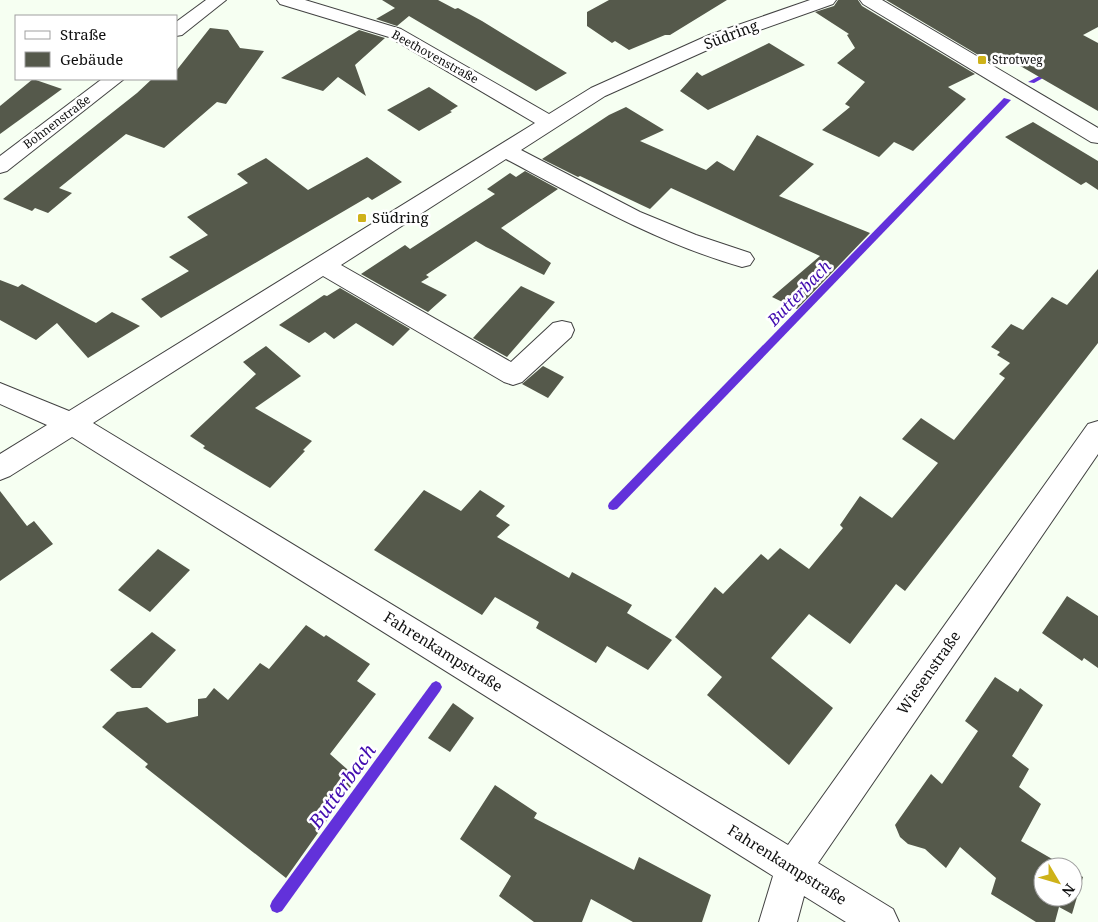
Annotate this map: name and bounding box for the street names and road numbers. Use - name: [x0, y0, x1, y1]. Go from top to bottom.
- street label: Südring: [701, 15, 761, 54]
- street label: Beethovenstraße: [389, 26, 482, 87]
- street label: Bohnenstraße: [20, 91, 94, 153]
- street label: Fahrenkampstraße: [380, 606, 507, 696]
- street label: Wiesenstraße: [892, 627, 964, 718]
- street label: Fahrenkampstraße: [724, 819, 851, 909]

